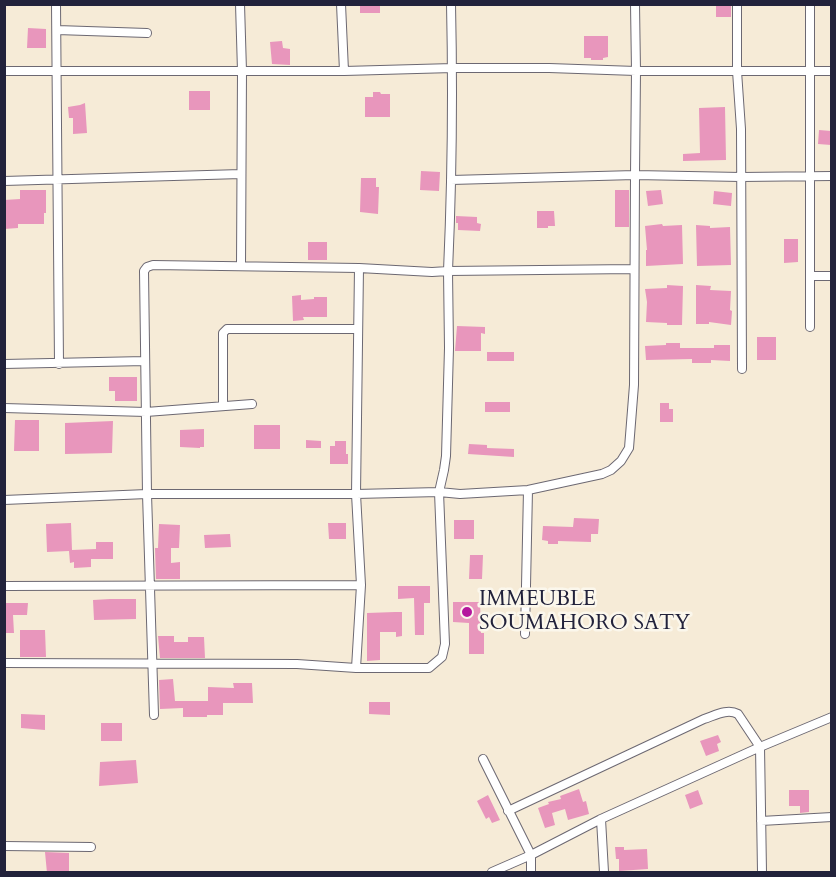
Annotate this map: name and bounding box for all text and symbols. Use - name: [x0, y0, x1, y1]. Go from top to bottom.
- place label: IMMEUBLE SOUMAHORO SATY: [479, 587, 690, 637]
- marker: IMMEUBLE SOUMAHORO SATY: [460, 605, 474, 619]

